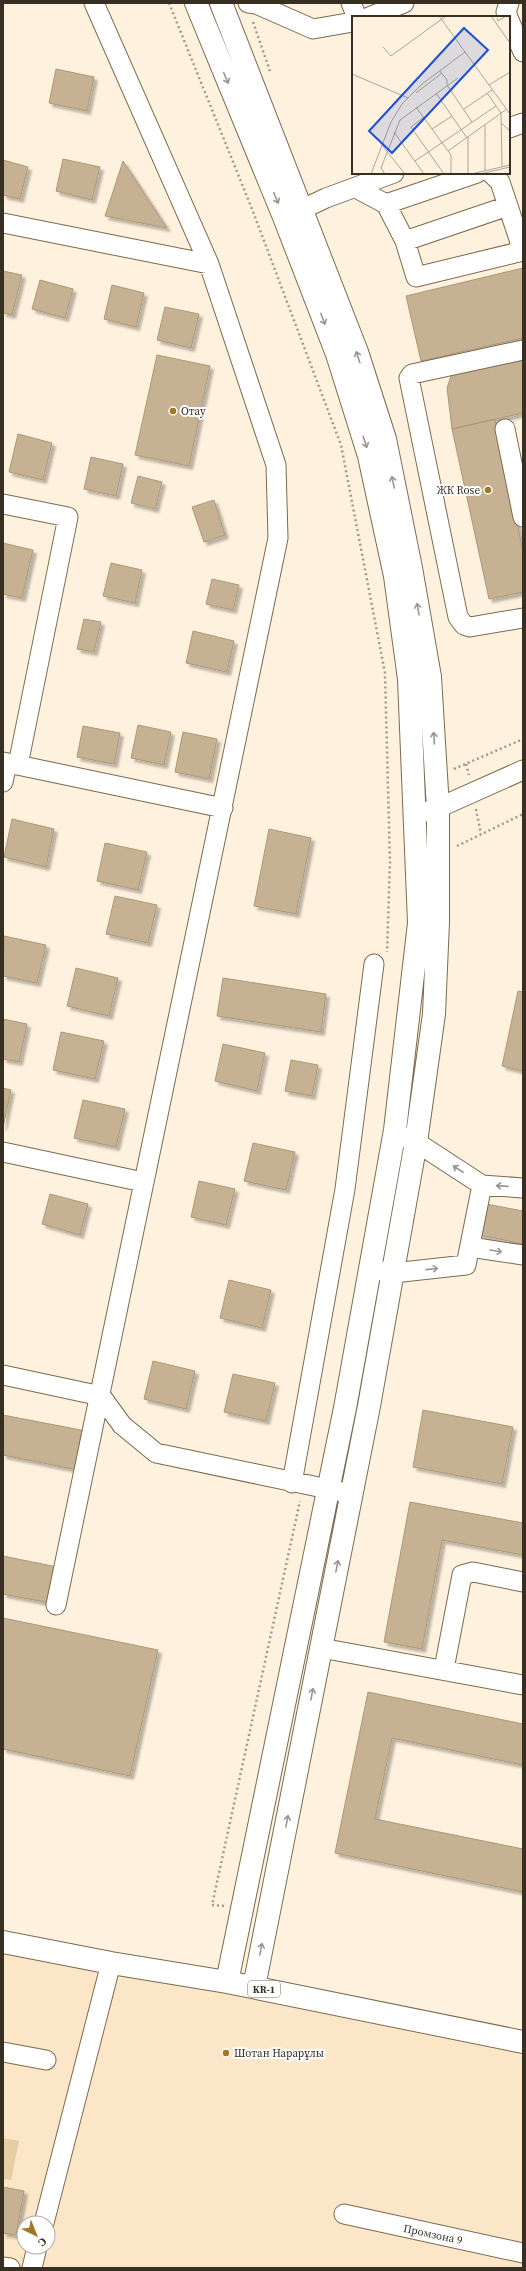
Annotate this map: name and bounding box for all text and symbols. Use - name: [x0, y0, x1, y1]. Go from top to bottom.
- inset map: [352, 16, 510, 174]
- one-way arrow: [223, 71, 231, 83]
- one-way arrow: [273, 191, 281, 203]
- one-way arrow: [320, 313, 328, 325]
- one-way arrow: [354, 351, 362, 363]
- place label: Отау: [181, 404, 206, 419]
- marker: Отау: [168, 406, 178, 416]
- one-way arrow: [362, 436, 369, 449]
- one-way arrow: [389, 476, 397, 489]
- place label: ЖК Rose: [437, 483, 480, 498]
- marker: ЖК Rose: [483, 485, 493, 495]
- one-way arrow: [414, 603, 422, 616]
- one-way arrow: [430, 732, 437, 745]
- one-way arrow: [453, 1165, 464, 1173]
- one-way arrow: [496, 1183, 509, 1190]
- one-way arrow: [489, 1247, 502, 1255]
- one-way arrow: [425, 1265, 438, 1272]
- one-way arrow: [334, 1560, 342, 1573]
- one-way arrow: [308, 1688, 316, 1701]
- one-way arrow: [283, 1815, 291, 1828]
- one-way arrow: [258, 1943, 266, 1956]
- road number: KR-1: [248, 1981, 280, 1997]
- place label: Шотан Нарарұлы: [234, 2046, 324, 2061]
- marker: Шотан Нарарұлы: [221, 2048, 231, 2058]
- north arrow: [16, 2215, 56, 2255]
- street label: Промзона 9: [402, 2221, 464, 2248]
- text: С: [35, 2234, 50, 2250]

